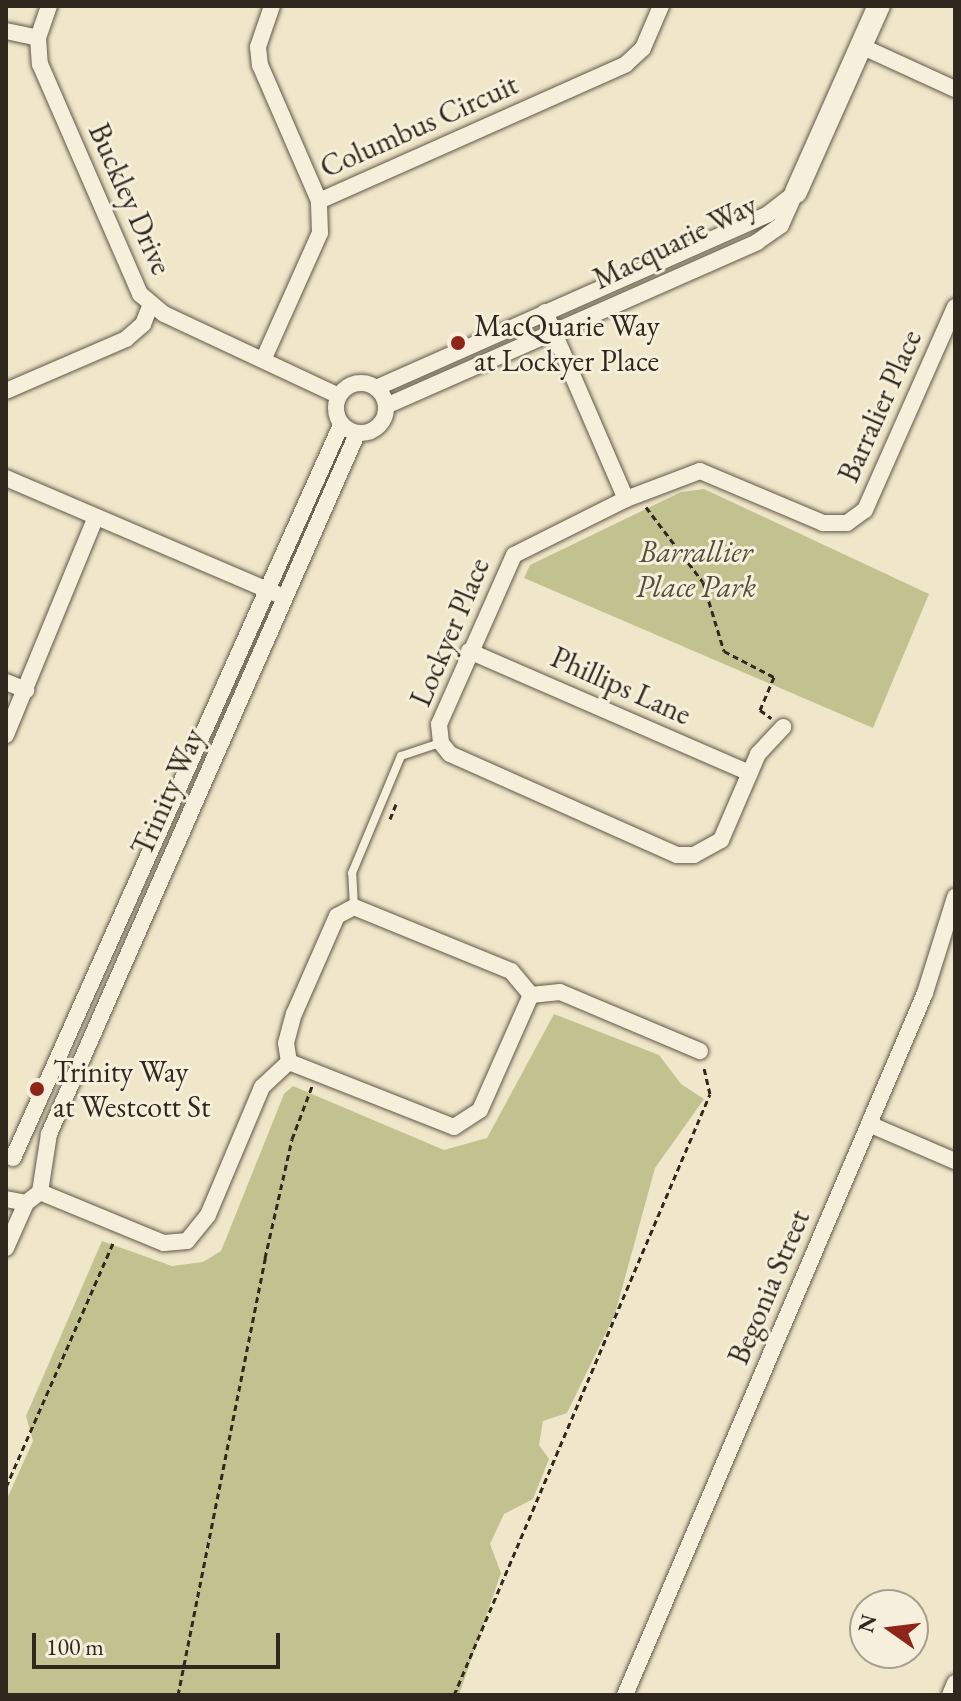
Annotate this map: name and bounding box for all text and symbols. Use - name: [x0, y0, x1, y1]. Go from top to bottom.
- street label: Columbus Circuit: [315, 66, 523, 186]
- street label: Buckley Drive: [81, 118, 179, 280]
- street label: Macquarie Way: [587, 187, 763, 297]
- place label: MacQuarie Way at Lockyer Place: [474, 308, 660, 378]
- street label: Barralier Place: [830, 324, 930, 488]
- marker: MacQuarie Way at Lockyer Place: [449, 334, 467, 352]
- park label: Barrallier Place Park: [636, 534, 756, 604]
- street label: Lockyer Place: [403, 552, 497, 712]
- street label: Phillips Lane: [545, 639, 697, 733]
- street label: Trinity Way: [124, 723, 212, 861]
- place label: Trinity Way at Westcott St: [53, 1054, 210, 1124]
- marker: Trinity Way at Westcott St: [28, 1080, 46, 1098]
- street label: Begonia Street: [720, 1204, 818, 1370]
- north arrow: [849, 1589, 929, 1669]
- text: N: [851, 1611, 883, 1636]
- scale bar: [36, 1617, 284, 1667]
- text: 100 m: [46, 1631, 104, 1662]

